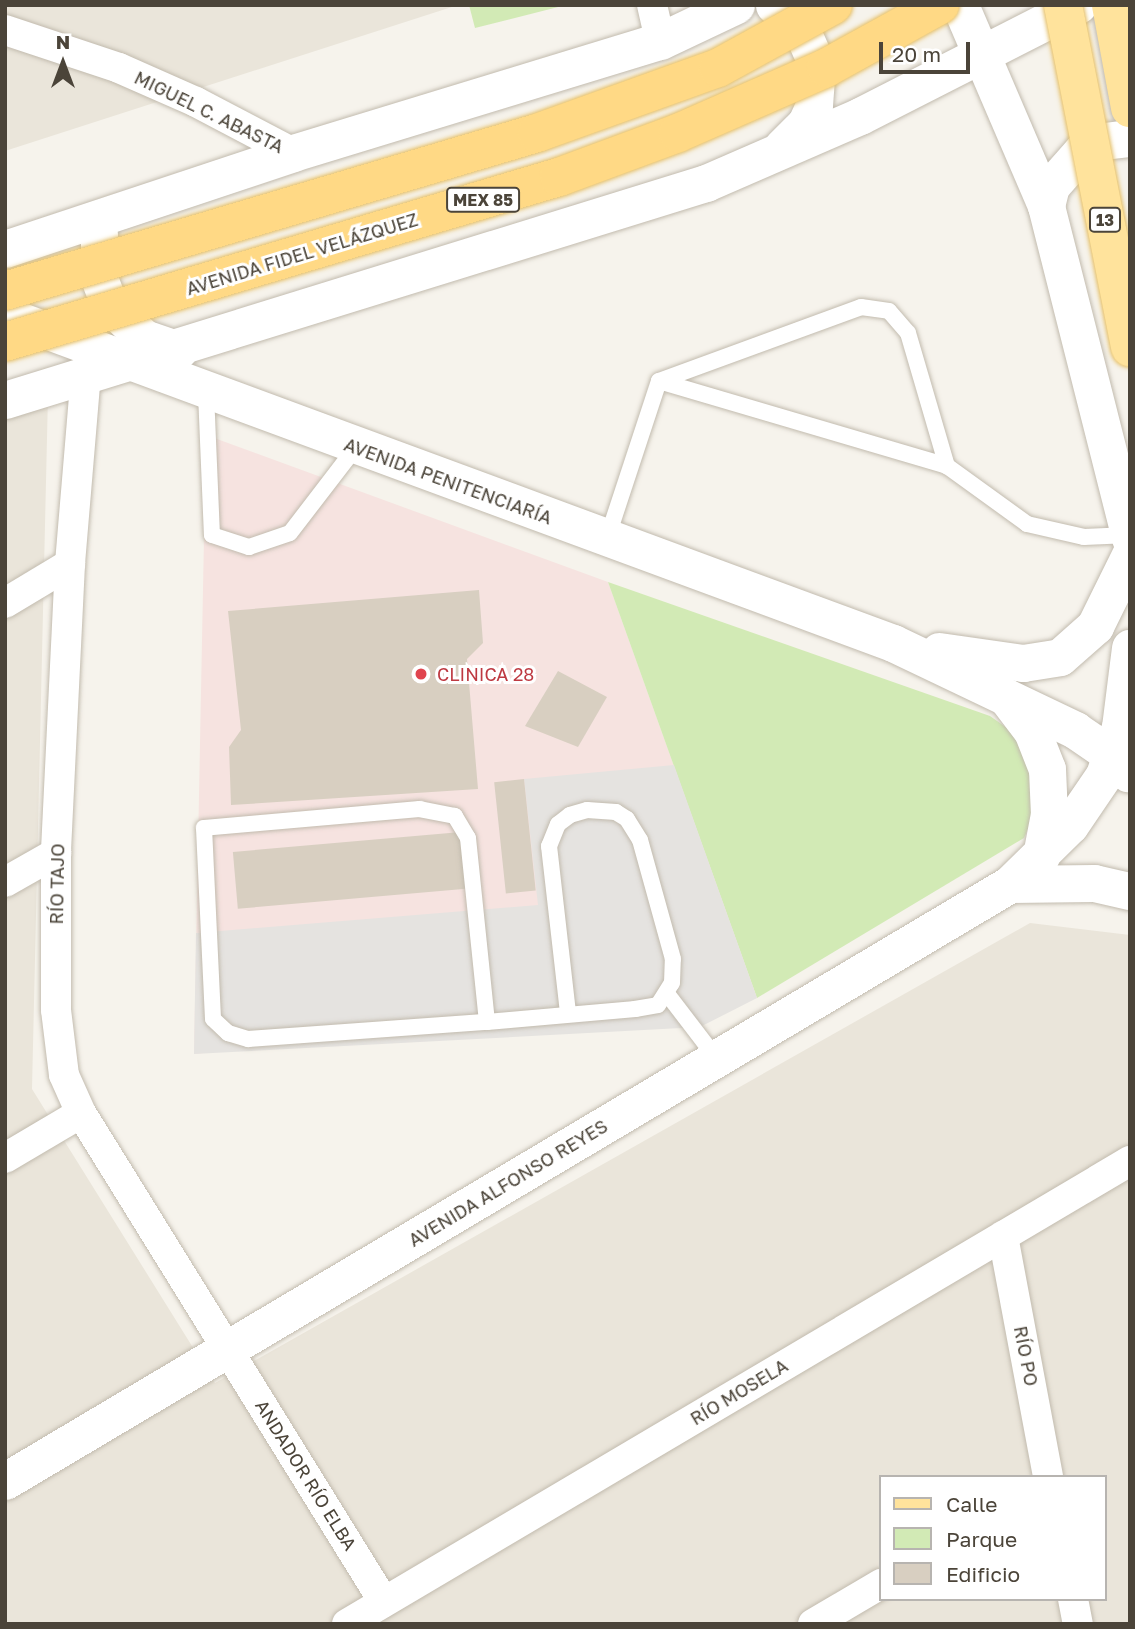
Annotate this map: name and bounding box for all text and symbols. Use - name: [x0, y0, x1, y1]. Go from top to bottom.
- north arrow: [28, 28, 98, 98]
- scale bar: [883, 28, 974, 72]
- text: N: [56, 30, 70, 53]
- text: 20 m: [892, 41, 941, 67]
- street label: MIGUEL C. ABASTA: [131, 67, 287, 157]
- road number: MEX 85: [444, 188, 522, 212]
- street label: AVENIDA FIDEL VELÁZQUEZ: [184, 208, 420, 300]
- road number: 13: [1088, 208, 1122, 232]
- street label: AVENIDA PENITENCIARÍA: [341, 433, 555, 529]
- place label: CLINICA 28: [437, 663, 534, 685]
- marker: CLINICA 28: [411, 664, 431, 684]
- street label: RÍO TAJO: [45, 843, 69, 925]
- street label: AVENIDA ALFONSO REYES: [405, 1115, 611, 1251]
- street label: RÍO PO: [1010, 1324, 1042, 1388]
- street label: RÍO MOSELA: [686, 1354, 792, 1430]
- street label: ANDADOR RÍO ELBA: [251, 1396, 361, 1554]
- legend: [880, 1475, 1107, 1601]
- text: Calle: [946, 1491, 998, 1517]
- text: Parque: [946, 1526, 1017, 1552]
- text: Edificio: [946, 1561, 1020, 1587]

